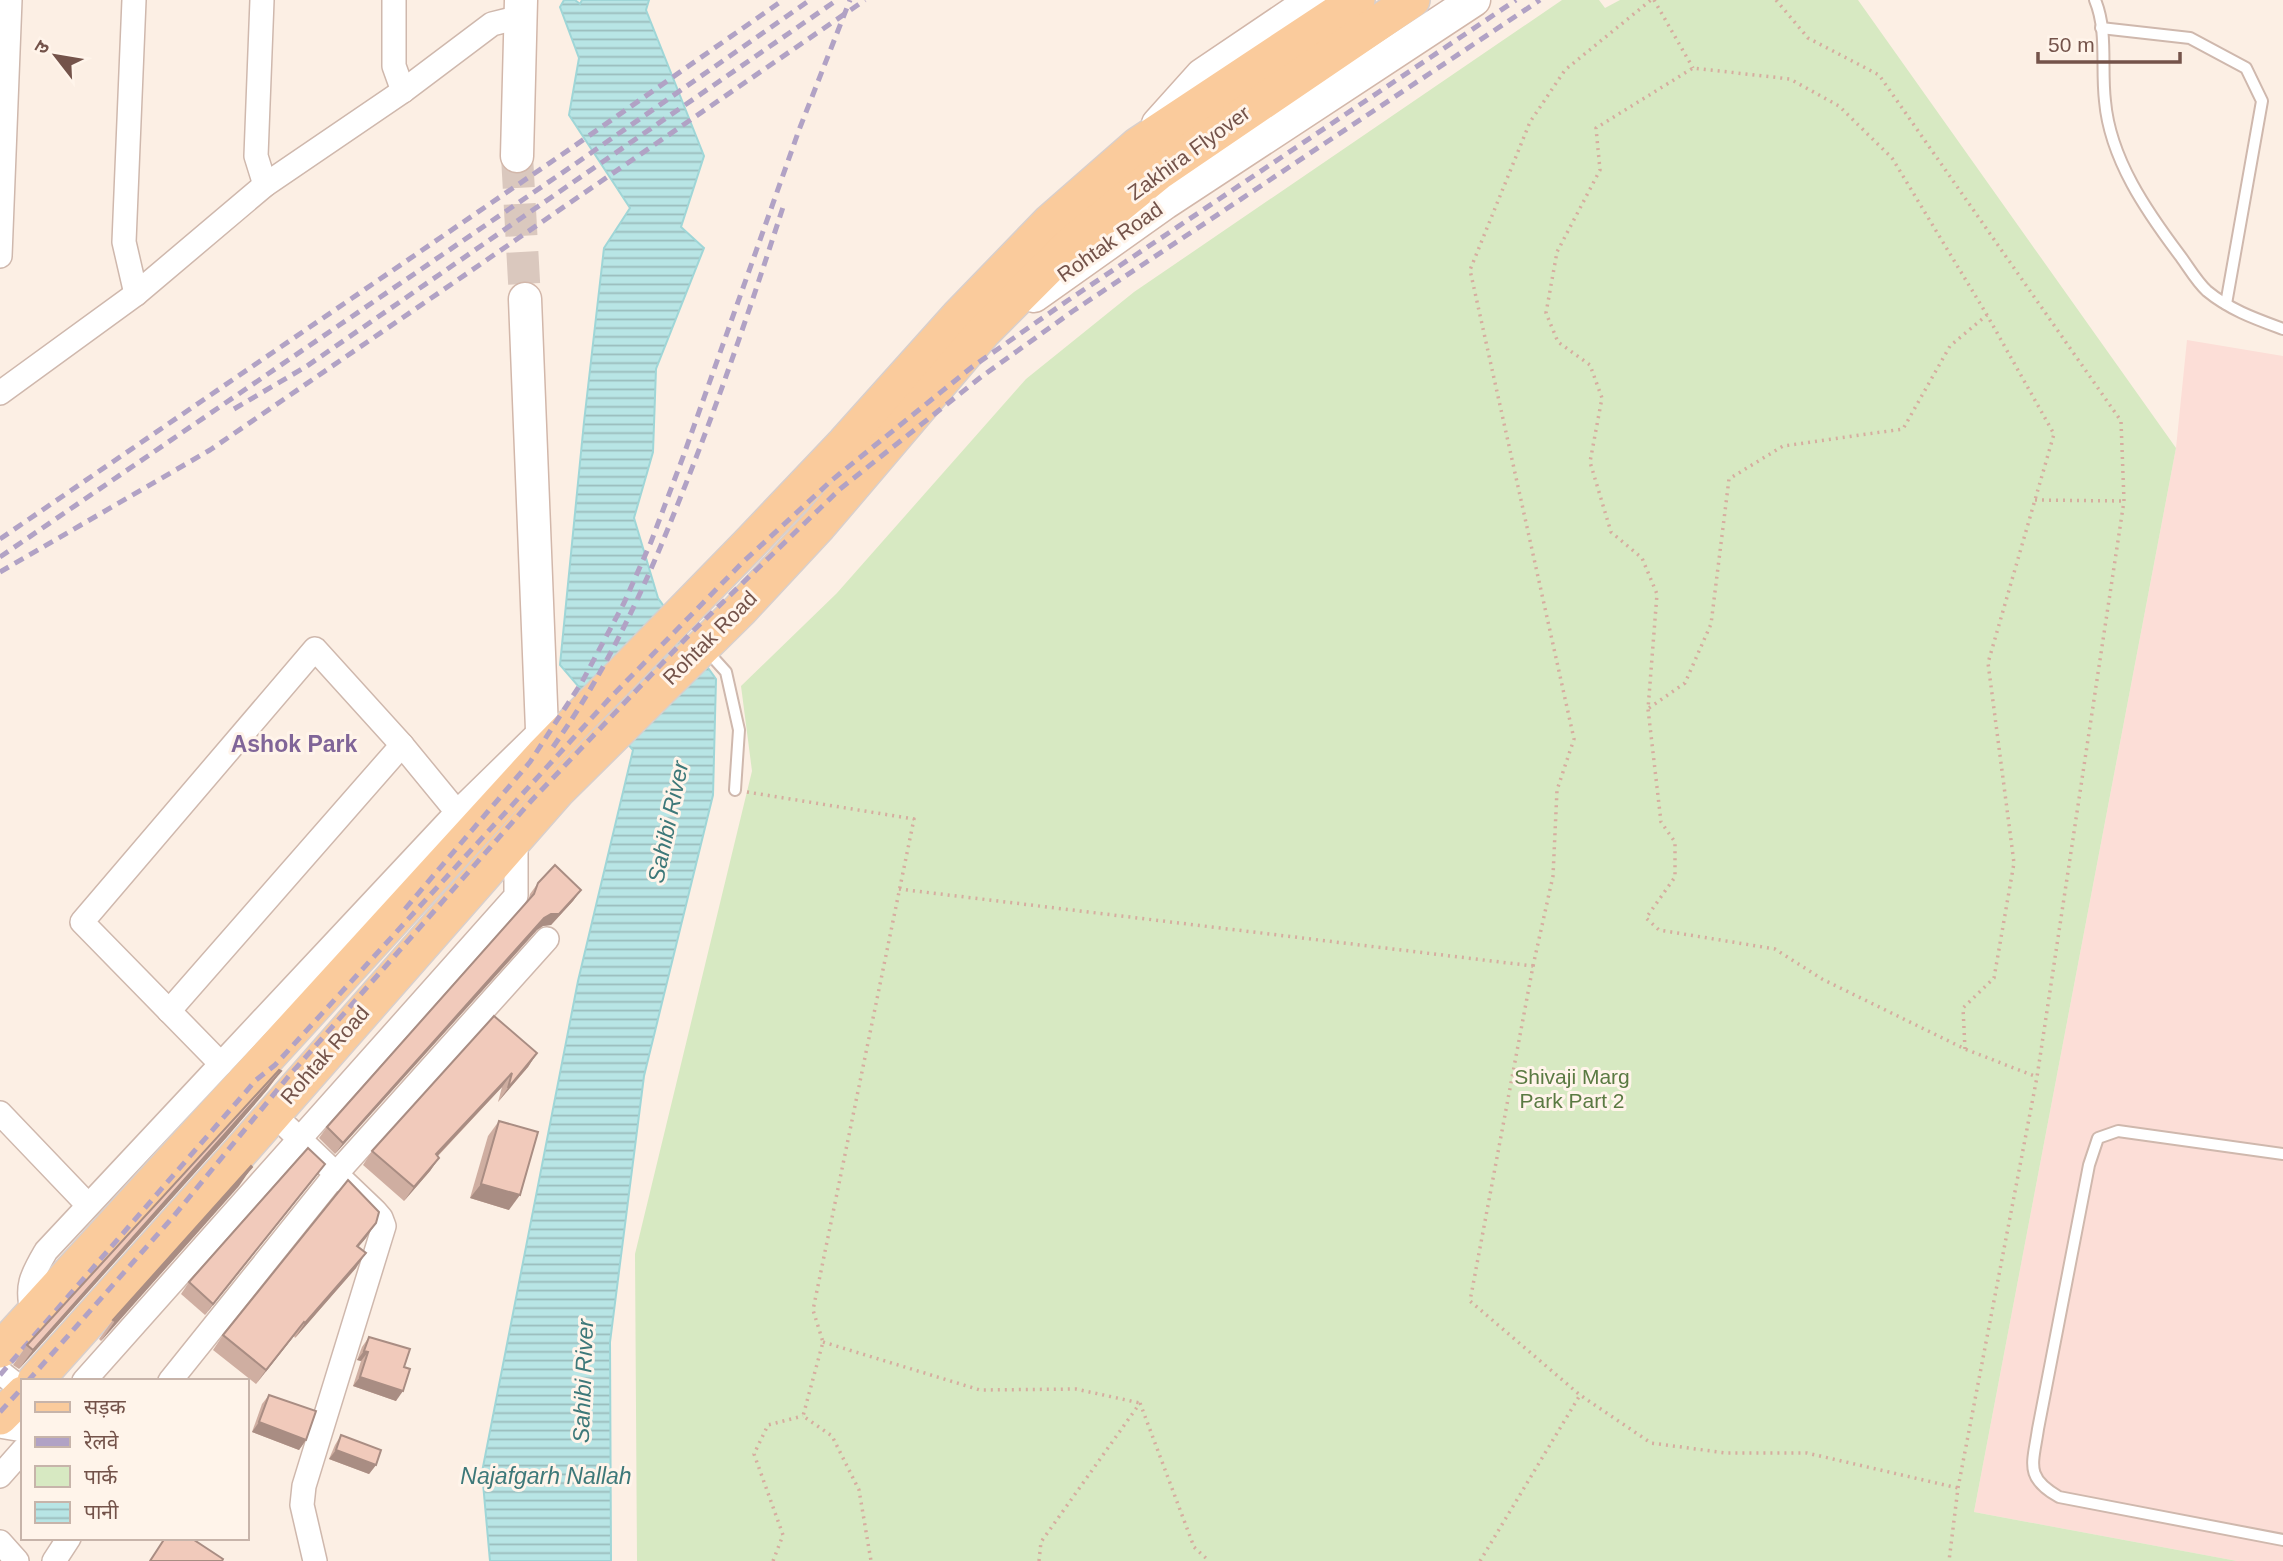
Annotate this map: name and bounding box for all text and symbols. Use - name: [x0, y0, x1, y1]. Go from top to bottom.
- north arrow: [21, 21, 91, 91]
- scale bar: [2038, 21, 2180, 65]
- text: 50 m: [2048, 33, 2095, 56]
- text: उ: [30, 37, 54, 58]
- street label: Zakhira Flyover: [1123, 101, 1254, 204]
- street label: Rohtak Road: [1053, 197, 1167, 286]
- street label: Rohtak Road: [658, 586, 761, 689]
- district label: Ashok Park: [231, 731, 357, 757]
- water label: Sahibi River: [642, 757, 694, 885]
- street label: Rohtak Road: [276, 1001, 374, 1108]
- park label: Shivaji Marg Park Part 2: [1514, 1065, 1630, 1112]
- water label: Sahibi River: [568, 1317, 598, 1443]
- legend: [21, 1379, 248, 1540]
- text: सड़क: [84, 1395, 126, 1418]
- text: रेलवे: [83, 1430, 119, 1453]
- water label: Najafgarh Nallah: [460, 1463, 632, 1489]
- text: पार्क: [84, 1465, 118, 1488]
- text: पानी: [84, 1500, 119, 1523]

